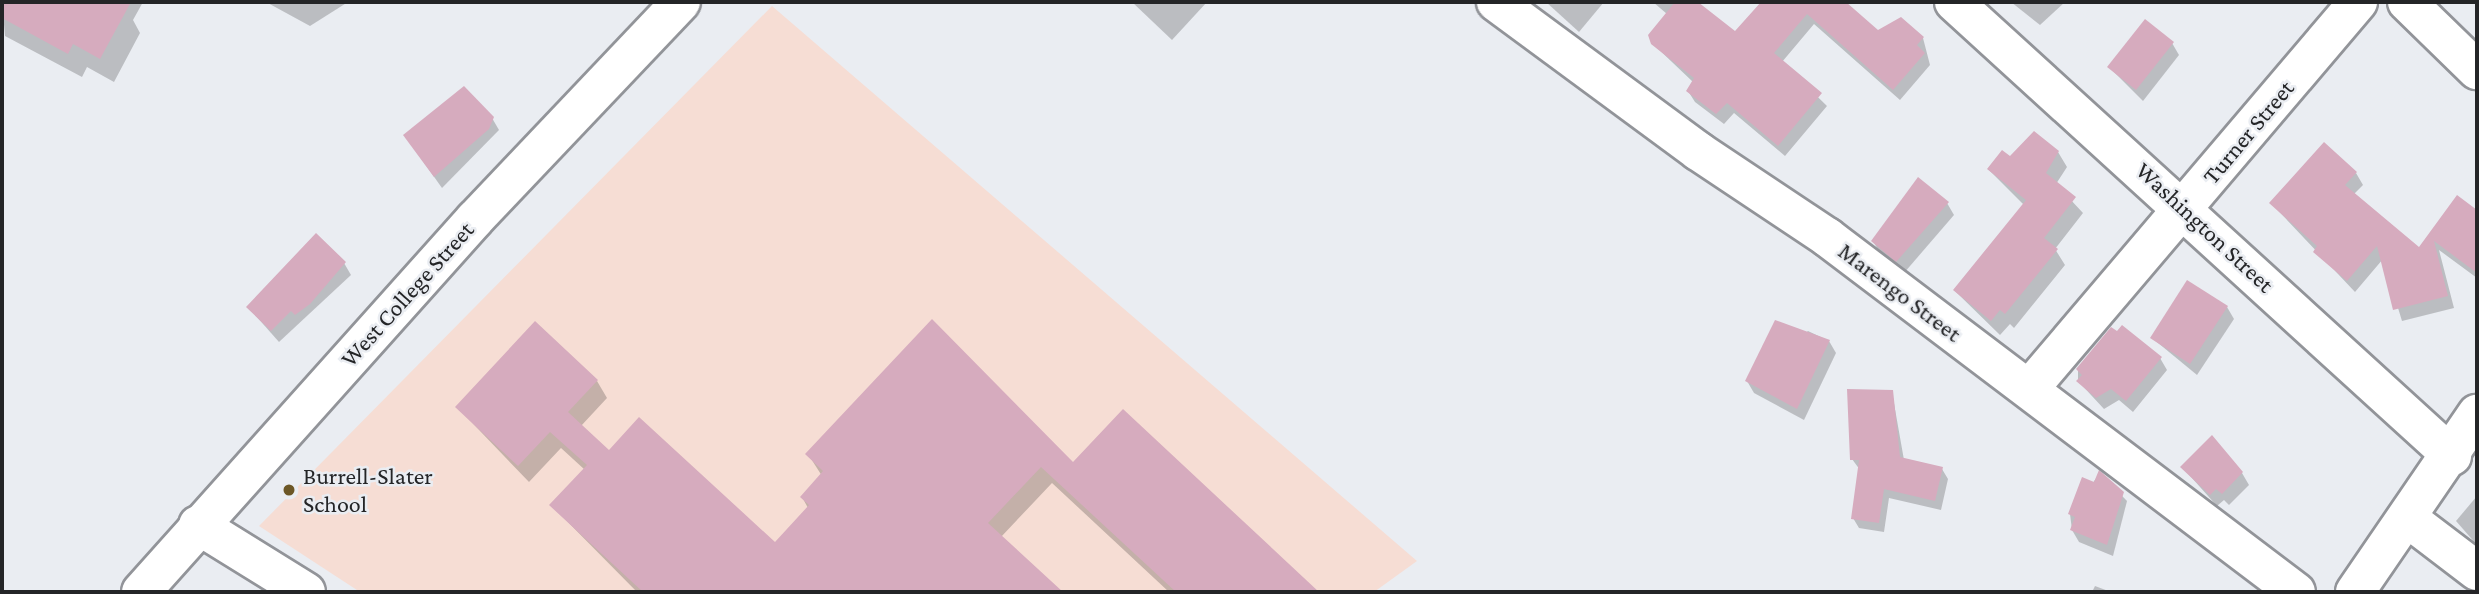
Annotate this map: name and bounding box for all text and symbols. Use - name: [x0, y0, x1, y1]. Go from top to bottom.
- street label: Turner Street: [2196, 74, 2300, 190]
- street label: Washington Street: [2130, 156, 2280, 298]
- street label: West College Street: [334, 216, 480, 372]
- street label: Marengo Street: [1833, 236, 1967, 348]
- place label: Burrell-Slater School: [303, 462, 433, 518]
- marker: Burrell-Slater School: [281, 482, 297, 498]

